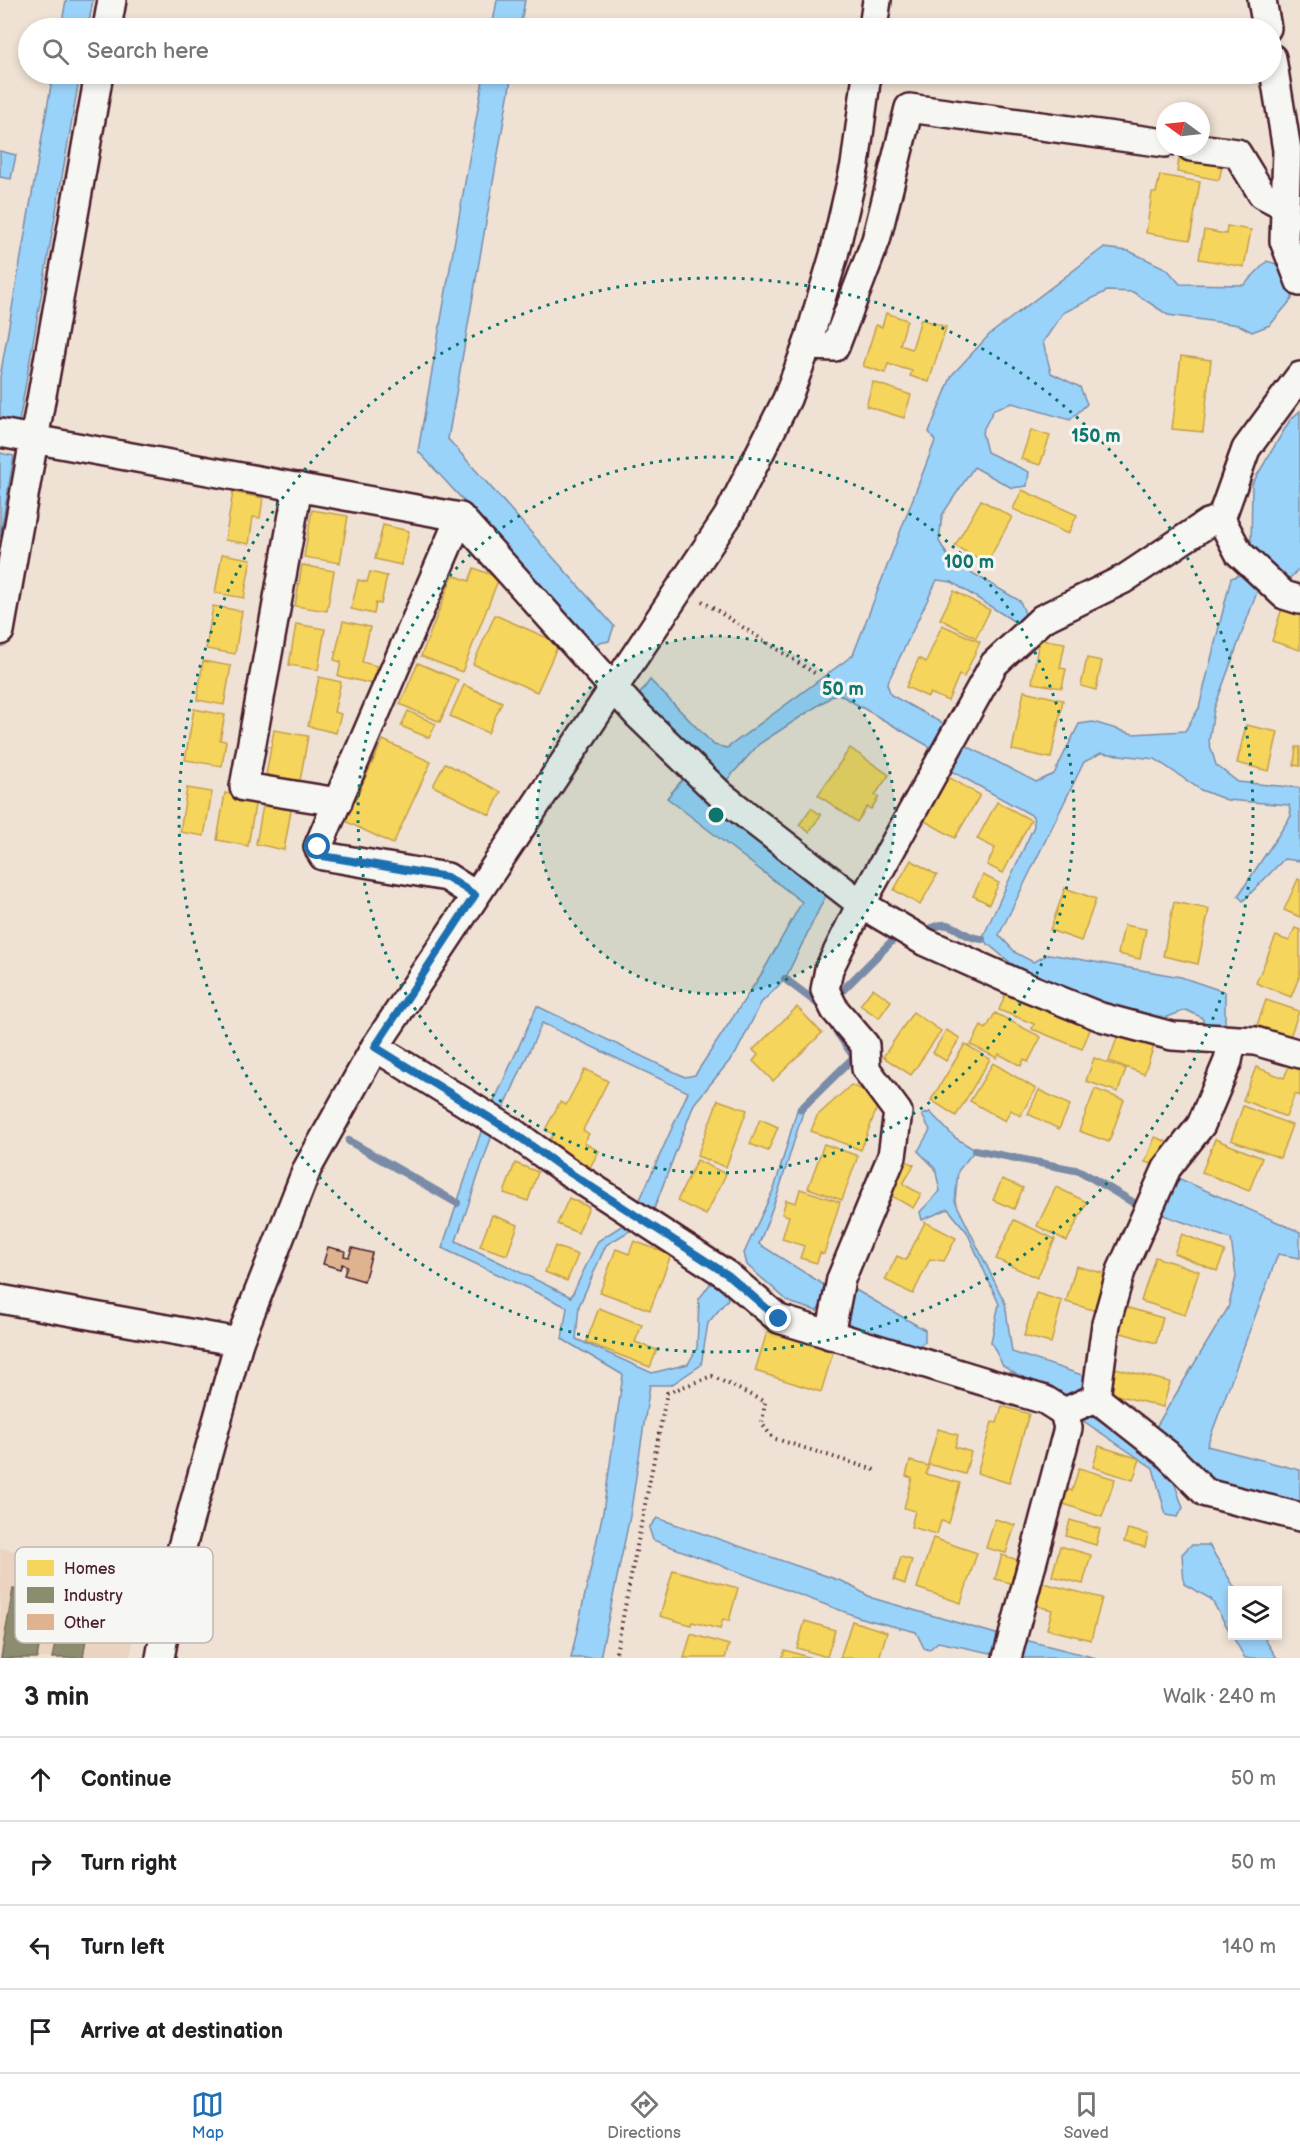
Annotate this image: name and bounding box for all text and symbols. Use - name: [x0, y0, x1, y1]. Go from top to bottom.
- search box: [18, 18, 1282, 84]
- icon: search: [39, 35, 72, 68]
- text: Search here: [87, 38, 209, 65]
- north arrow: [1156, 102, 1210, 156]
- text: 150 m: [1071, 426, 1121, 447]
- text: 100 m: [944, 552, 994, 573]
- text: 50 m: [822, 679, 864, 700]
- centre of rings: [706, 805, 726, 825]
- route start: [304, 833, 330, 859]
- route end: [765, 1305, 791, 1331]
- legend: [15, 1547, 213, 1643]
- text: Homes: [64, 1560, 116, 1579]
- map controls: [1228, 1586, 1282, 1640]
- button: layers: [1228, 1586, 1282, 1640]
- text: Industry: [64, 1587, 123, 1606]
- text: Other: [64, 1614, 105, 1633]
- text: 3 min: [24, 1682, 89, 1713]
- text: Walk · 240 m: [1163, 1685, 1276, 1709]
- icon: ahead: [24, 1763, 57, 1796]
- text: Continue: [81, 1766, 171, 1793]
- text: 50 m: [1231, 1767, 1276, 1791]
- icon: right: [24, 1847, 57, 1880]
- text: Turn right: [81, 1850, 177, 1877]
- text: 50 m: [1231, 1851, 1276, 1875]
- icon: left: [24, 1931, 57, 1964]
- text: Turn left: [81, 1934, 165, 1961]
- text: 140 m: [1222, 1935, 1276, 1959]
- icon: arrive: [24, 2015, 57, 2048]
- text: Arrive at destination: [81, 2018, 283, 2045]
- tab: Map: [191, 2088, 224, 2143]
- tab: Directions: [607, 2088, 681, 2143]
- tab: Saved: [1064, 2088, 1109, 2143]

